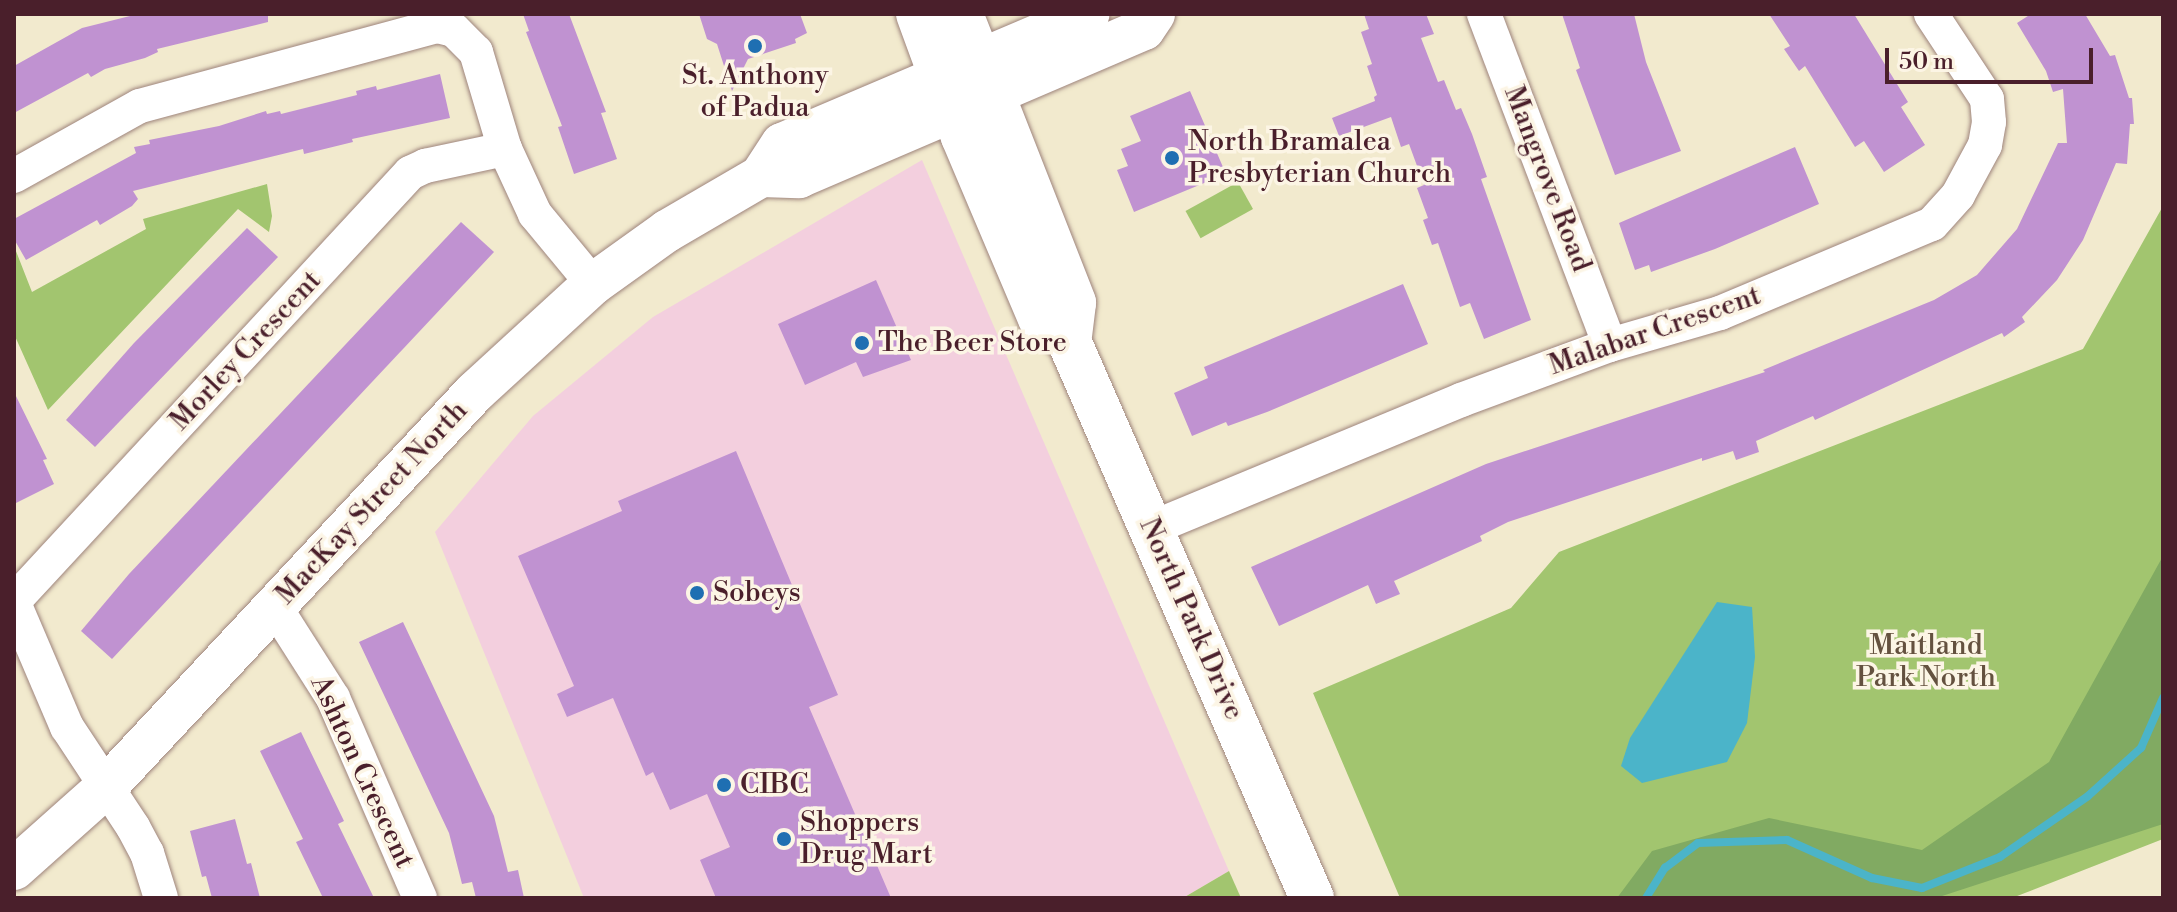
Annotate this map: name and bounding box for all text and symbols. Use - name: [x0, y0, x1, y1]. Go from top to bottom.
- scale bar: [1889, 32, 2097, 82]
- marker: St. Anthony of Padua: [746, 37, 764, 55]
- text: 50 m: [1899, 47, 1954, 77]
- place label: St. Anthony of Padua: [682, 59, 828, 125]
- street label: Mangrove Road: [1496, 81, 1598, 277]
- place label: North Bramalea Presbyterian Church: [1188, 125, 1451, 191]
- marker: North Bramalea Presbyterian Church: [1163, 149, 1181, 167]
- street label: Morley Crescent: [163, 264, 329, 438]
- street label: Malabar Crescent: [1545, 279, 1765, 383]
- place label: The Beer Store: [878, 326, 1067, 360]
- marker: The Beer Store: [853, 334, 871, 352]
- street label: MacKay Street North: [269, 394, 475, 612]
- street label: North Park Drive: [1131, 513, 1251, 725]
- place label: Sobeys: [713, 576, 801, 610]
- marker: Sobeys: [688, 584, 706, 602]
- park label: Maitland Park North: [1856, 629, 1996, 695]
- street label: Ashton Crescent: [303, 670, 421, 874]
- place label: CIBC: [740, 768, 809, 802]
- marker: CIBC: [715, 776, 733, 794]
- place label: Shoppers Drug Mart: [800, 806, 933, 872]
- marker: Shoppers Drug Mart: [775, 830, 793, 848]

